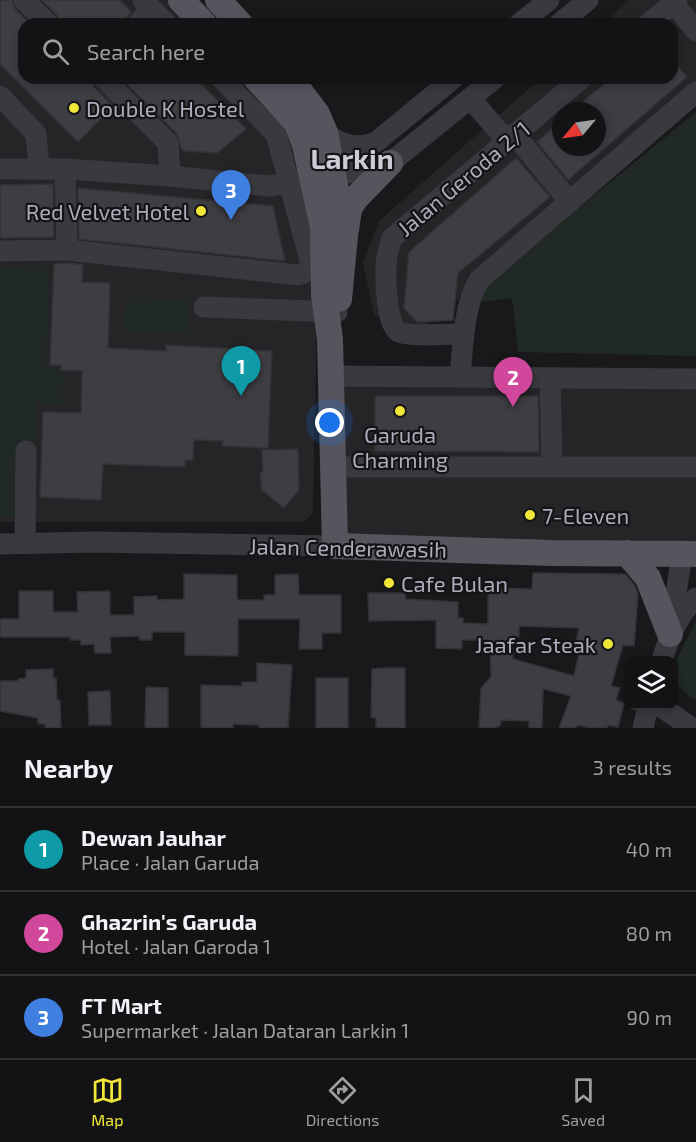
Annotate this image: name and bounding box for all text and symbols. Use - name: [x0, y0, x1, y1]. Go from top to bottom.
- search box: [18, 18, 678, 84]
- icon: search: [39, 35, 72, 68]
- text: Search here: [87, 38, 205, 64]
- place label: Double K Hostel: [86, 95, 245, 121]
- marker: Double K Hostel: [67, 101, 81, 115]
- north arrow: [552, 102, 606, 156]
- street label: Jalan Geroda 2/1: [392, 115, 534, 241]
- district label: Larkin: [310, 141, 394, 175]
- pin: 3: [212, 170, 250, 220]
- place label: Red Velvet Hotel: [26, 198, 189, 224]
- marker: Red Velvet Hotel: [194, 204, 208, 218]
- pin: 1: [222, 346, 260, 396]
- pin: 2: [494, 358, 532, 407]
- marker: Garuda Charming: [393, 404, 407, 418]
- your location: [315, 408, 344, 437]
- place label: Garuda Charming: [352, 421, 448, 472]
- place label: 7-Eleven: [542, 502, 629, 528]
- marker: 7-Eleven: [523, 508, 537, 522]
- street label: Jalan Cenderawasih: [249, 532, 447, 562]
- place label: Cafe Bulan: [401, 570, 508, 596]
- marker: Cafe Bulan: [382, 576, 396, 590]
- place label: Jaafar Steak: [475, 631, 596, 657]
- marker: Jaafar Steak: [601, 637, 615, 651]
- map controls: [624, 656, 678, 710]
- button: layers: [624, 656, 678, 710]
- text: Nearby: [24, 752, 113, 783]
- text: 3 results: [593, 755, 672, 779]
- text: Dewan Jauhar: [81, 824, 226, 850]
- text: 1: [39, 837, 48, 861]
- text: 40 m: [626, 837, 672, 861]
- text: Place · Jalan Garuda: [81, 850, 260, 874]
- text: Ghazrin's Garuda: [81, 908, 257, 934]
- text: 2: [38, 921, 49, 945]
- text: 80 m: [626, 921, 672, 945]
- text: Hotel · Jalan Garoda 1: [81, 934, 271, 958]
- text: FT Mart: [81, 992, 162, 1018]
- text: 3: [38, 1005, 49, 1029]
- text: 90 m: [627, 1005, 672, 1029]
- text: Supermarket · Jalan Dataran Larkin 1: [81, 1018, 409, 1042]
- tab: Map: [91, 1074, 124, 1129]
- tab: Directions: [306, 1074, 379, 1129]
- tab: Saved: [561, 1074, 605, 1129]

